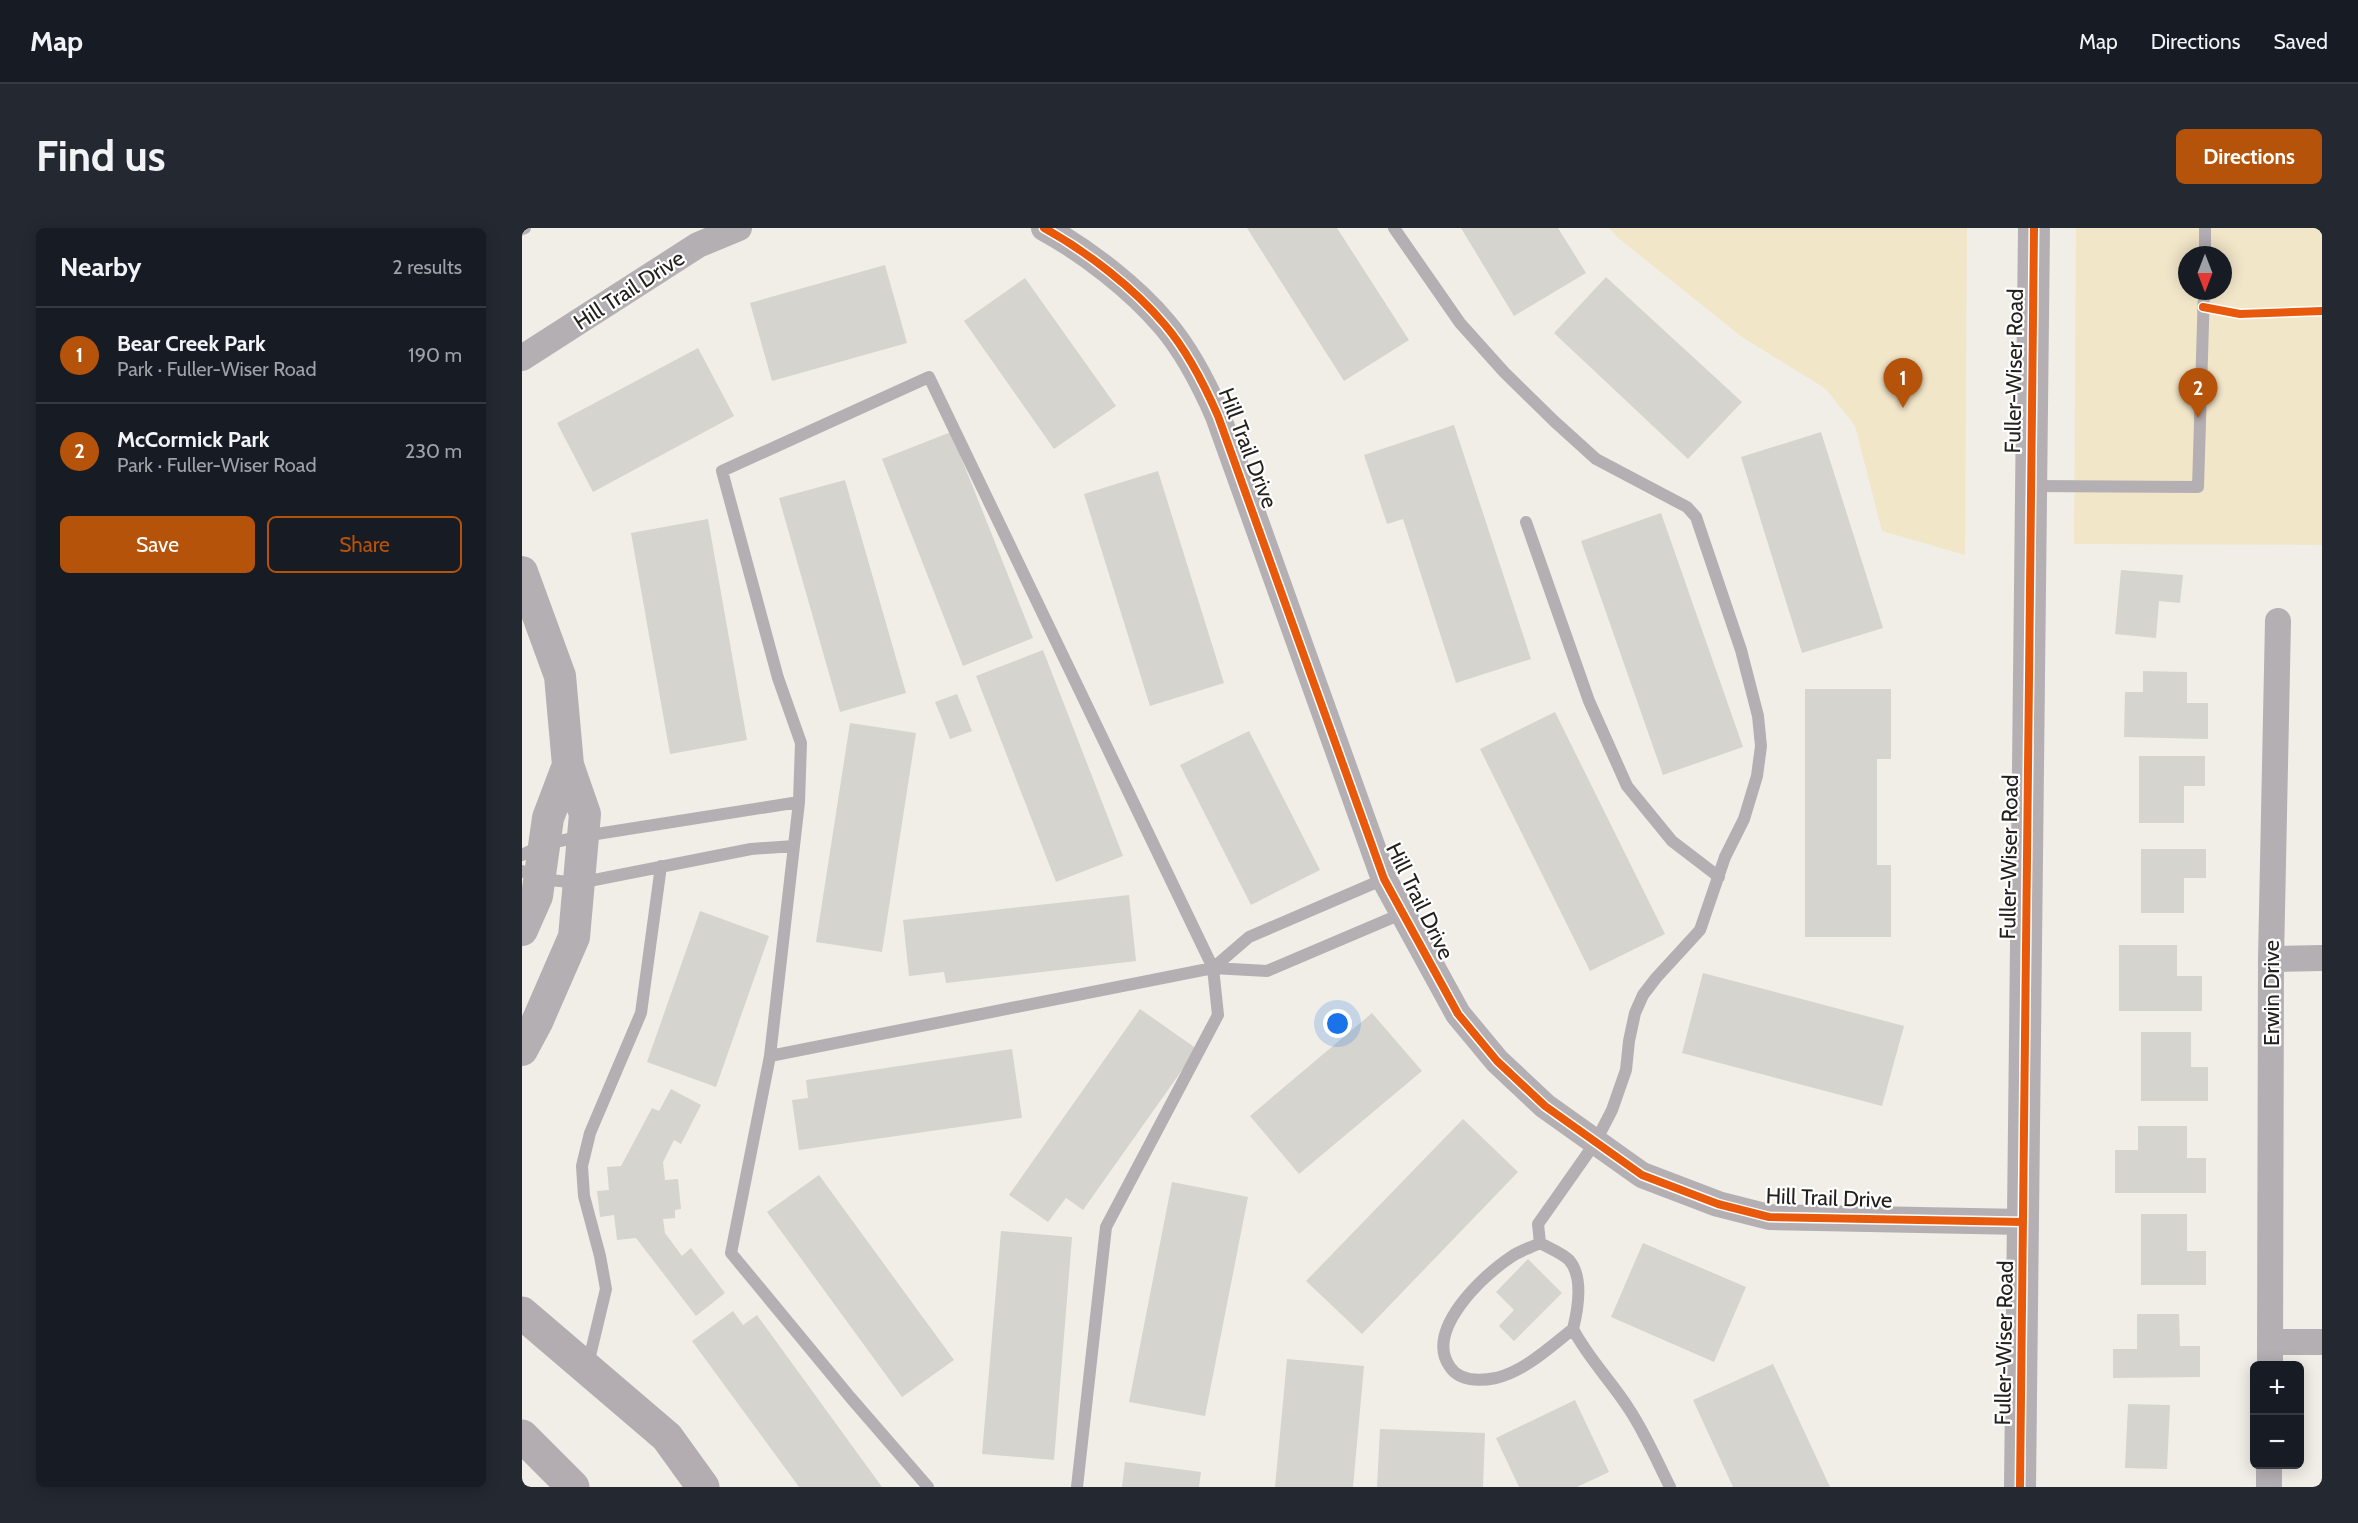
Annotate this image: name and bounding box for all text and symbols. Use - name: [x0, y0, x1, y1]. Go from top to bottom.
- text: Map: [30, 24, 83, 58]
- text: Map: [2079, 29, 2118, 54]
- text: Directions: [2151, 29, 2240, 54]
- text: Saved: [2273, 29, 2328, 54]
- button: Directions: [2176, 129, 2322, 184]
- text: Find us: [36, 130, 165, 182]
- street label: Hill Trail Drive: [569, 244, 689, 336]
- north arrow: [2178, 246, 2232, 300]
- text: Nearby: [60, 251, 141, 283]
- text: 2 results: [392, 255, 462, 279]
- street label: Fuller-Wiser Road: [1999, 288, 2029, 454]
- text: Bear Creek Park: [117, 330, 266, 357]
- text: 1: [76, 343, 83, 367]
- text: 190 m: [408, 343, 462, 367]
- text: Park · Fuller-Wiser Road: [117, 357, 317, 381]
- pin: 1: [1884, 358, 1922, 408]
- pin: 2: [2178, 368, 2218, 418]
- street label: Hill Trail Drive: [1213, 384, 1283, 512]
- text: McCormick Park: [117, 426, 270, 453]
- text: 2: [74, 439, 85, 463]
- text: 230 m: [405, 439, 462, 463]
- text: Park · Fuller-Wiser Road: [117, 453, 317, 477]
- button: Save: [60, 516, 255, 573]
- button: Share: [267, 516, 462, 573]
- street label: Fuller-Wiser Road: [1994, 774, 2024, 940]
- street label: Hill Trail Drive: [1380, 838, 1460, 964]
- street label: Erwin Drive: [2258, 940, 2285, 1046]
- your location: [1323, 1009, 1352, 1038]
- street label: Hill Trail Drive: [1765, 1182, 1893, 1214]
- street label: Fuller-Wiser Road: [1989, 1260, 2019, 1426]
- map controls: [2250, 1361, 2304, 1469]
- button: +: [2250, 1361, 2304, 1415]
- button: −: [2250, 1415, 2304, 1469]

